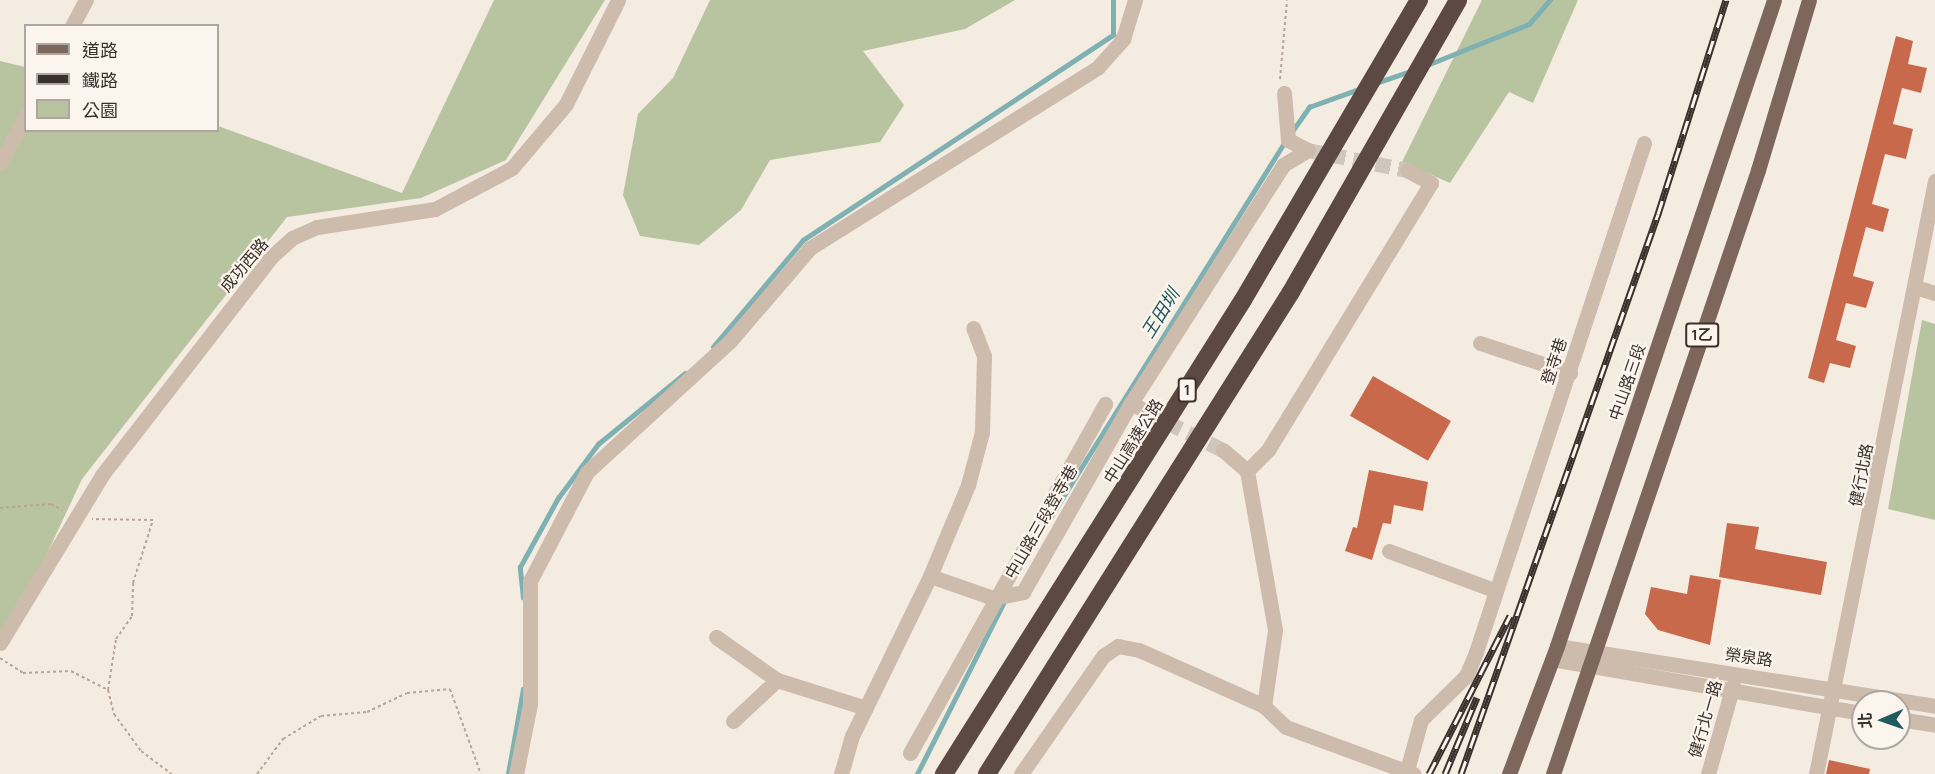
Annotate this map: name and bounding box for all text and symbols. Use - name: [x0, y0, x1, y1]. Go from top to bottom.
- legend: [24, 24, 219, 132]
- text: 道路: [82, 38, 118, 62]
- text: 鐵路: [82, 68, 118, 92]
- text: 公園: [82, 98, 118, 122]
- street label: 成功西路: [216, 234, 272, 296]
- water label: 王田圳: [1137, 284, 1183, 342]
- road number: 1乙: [1684, 323, 1720, 347]
- street label: 登寺巷: [1537, 335, 1571, 387]
- street label: 中山路三段: [1605, 341, 1649, 423]
- road number: 1: [1176, 378, 1198, 402]
- street label: 中山高速公路: [1099, 395, 1167, 487]
- street label: 健行北路: [1845, 442, 1877, 508]
- street label: 中山路三段登寺巷: [1001, 462, 1081, 582]
- street label: 榮泉路: [1724, 644, 1774, 670]
- street label: 健行北一路: [1685, 678, 1725, 760]
- north arrow: [1851, 690, 1911, 750]
- text: 北: [1854, 712, 1876, 729]

